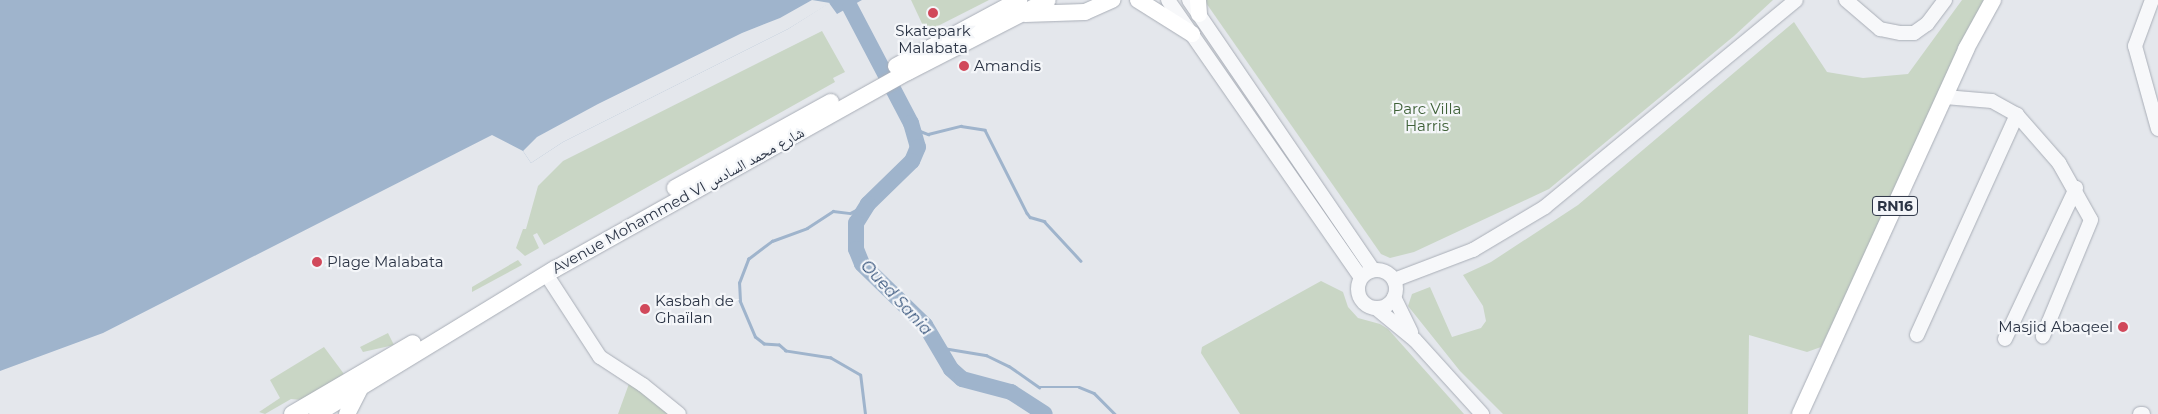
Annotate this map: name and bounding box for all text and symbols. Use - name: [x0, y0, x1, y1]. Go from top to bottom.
- marker: Skatepark Malabata: [927, 7, 939, 19]
- place label: Skatepark Malabata: [895, 21, 971, 56]
- place label: Amandis: [974, 57, 1041, 75]
- marker: Amandis: [958, 60, 970, 72]
- park label: Parc Villa Harris: [1393, 99, 1461, 134]
- street label: Avenue Mohammed VI شارع محمد السادس: [549, 123, 807, 277]
- road number: RN16: [1871, 195, 1919, 218]
- place label: Plage Malabata: [327, 253, 444, 271]
- marker: Plage Malabata: [311, 256, 323, 268]
- water label: Oued Sania: [856, 257, 936, 339]
- place label: Kasbah de Ghaïlan: [655, 291, 734, 326]
- marker: Kasbah de Ghaïlan: [639, 303, 651, 315]
- place label: Masjid Abaqeel: [1998, 318, 2113, 336]
- marker: Masjid Abaqeel: [2117, 321, 2129, 333]

